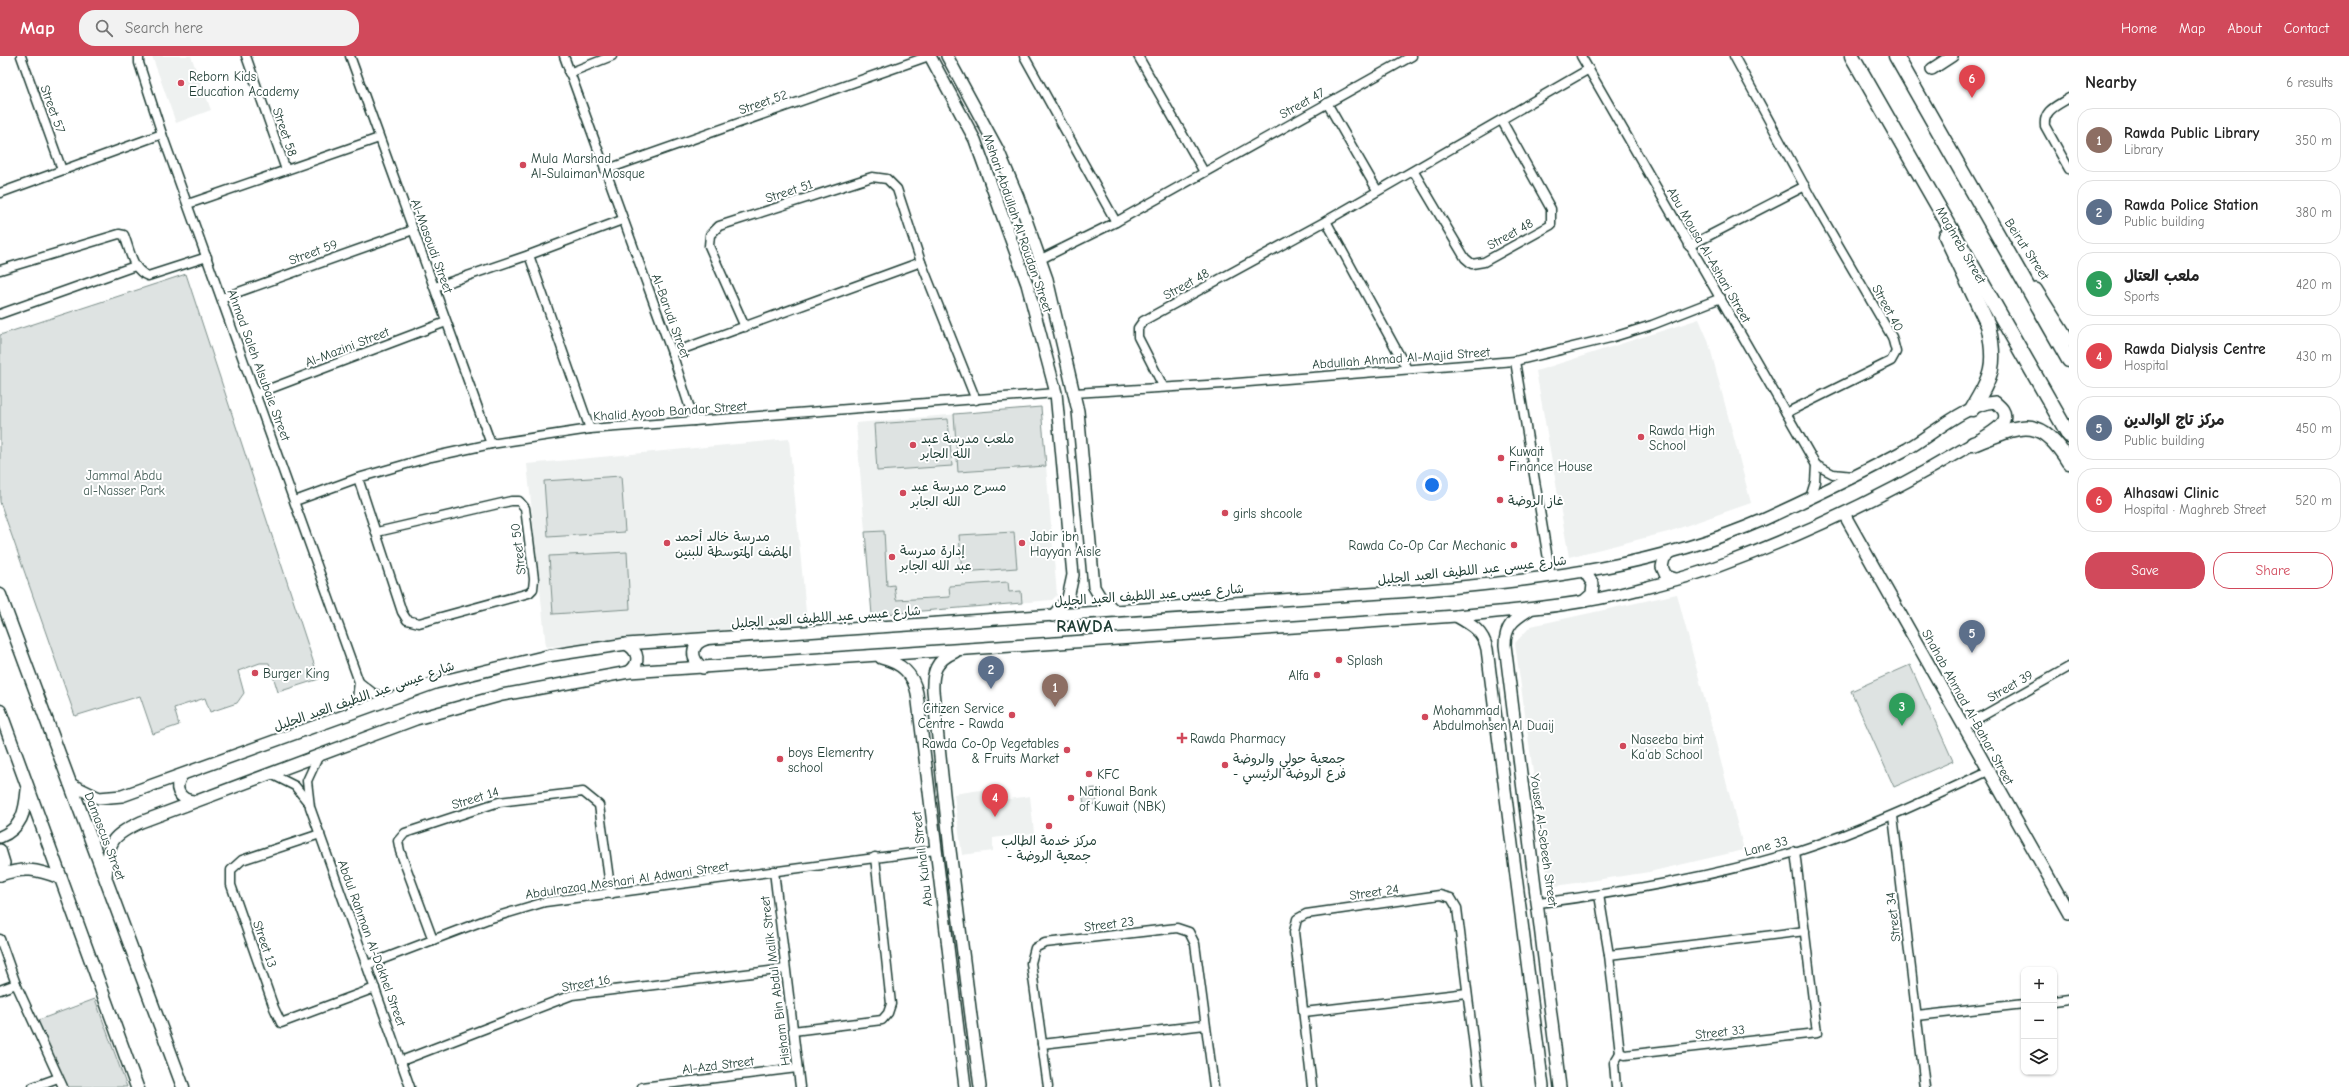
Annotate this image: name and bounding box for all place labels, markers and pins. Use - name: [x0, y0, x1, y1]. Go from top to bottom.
- pin: 6: [1959, 65, 1985, 98]
- place label: Reborn Kids Education Academy: [189, 69, 299, 99]
- marker: Reborn Kids Education Academy: [176, 78, 186, 88]
- place label: Mula Marshad Al-Sulaiman Mosque: [531, 151, 645, 181]
- marker: Mula Marshad Al-Sulaiman Mosque: [518, 160, 528, 170]
- place label: Rawda High School: [1649, 423, 1715, 453]
- place label: ملعب مدرسة عبد الله الجابر: [920, 431, 1014, 462]
- marker: Rawda High School: [1636, 432, 1646, 442]
- marker: ملعب مدرسة عبد الله الجابر: [908, 440, 918, 450]
- place label: Kuwait Finance House: [1509, 444, 1593, 474]
- marker: Kuwait Finance House: [1496, 453, 1506, 463]
- place label: مسرح مدرسة عبد الله الجابر: [910, 479, 1006, 510]
- marker: مسرح مدرسة عبد الله الجابر: [898, 488, 908, 498]
- place label: غاز الروضة: [1508, 493, 1563, 509]
- marker: غاز الروضة: [1495, 495, 1505, 505]
- place label: girls shcoole: [1233, 506, 1303, 521]
- marker: girls shcoole: [1220, 508, 1230, 518]
- place label: مدرسة خالد أحمد المضف المتوسطة للبنين: [675, 529, 792, 560]
- place label: Jabir ibn Hayyan Aisle: [1030, 529, 1102, 559]
- marker: مدرسة خالد أحمد المضف المتوسطة للبنين: [662, 538, 672, 548]
- marker: Jabir ibn Hayyan Aisle: [1017, 538, 1027, 548]
- place label: Rawda Co-Op Car Mechanic: [1349, 538, 1506, 553]
- marker: Rawda Co-Op Car Mechanic: [1509, 540, 1519, 550]
- place label: إدارة مدرسة عبد الله الجابر: [899, 543, 971, 574]
- marker: إدارة مدرسة عبد الله الجابر: [887, 552, 897, 562]
- pin: 5: [1959, 620, 1985, 653]
- place label: Splash: [1347, 653, 1383, 668]
- marker: Splash: [1334, 655, 1344, 665]
- pin: 2: [978, 656, 1004, 689]
- place label: Burger King: [263, 666, 330, 681]
- marker: Burger King: [250, 668, 260, 678]
- place label: Alfa: [1288, 668, 1309, 683]
- marker: Alfa: [1312, 670, 1322, 680]
- pin: 1: [1042, 674, 1068, 707]
- pin: 3: [1889, 693, 1915, 726]
- place label: Citizen Service Centre - Rawda: [918, 701, 1004, 731]
- place label: Mohammad Abdulmohsen Al Duaij: [1433, 703, 1554, 733]
- marker: Citizen Service Centre - Rawda: [1007, 710, 1017, 720]
- marker: Mohammad Abdulmohsen Al Duaij: [1420, 712, 1430, 722]
- place label: Rawda Pharmacy: [1190, 731, 1286, 746]
- place label: Naseeba bint Ka'ab School: [1631, 732, 1705, 762]
- marker: Rawda Pharmacy: [1177, 733, 1187, 743]
- place label: Rawda Co-Op Vegetables & Fruits Market: [922, 736, 1060, 766]
- marker: Naseeba bint Ka'ab School: [1618, 741, 1628, 751]
- place label: boys Elementry school: [788, 745, 874, 775]
- marker: Rawda Co-Op Vegetables & Fruits Market: [1062, 745, 1072, 755]
- place label: جمعية حولي والروضة - فرع الروضة الرئيسي: [1233, 751, 1346, 785]
- marker: boys Elementry school: [775, 754, 785, 764]
- marker: جمعية حولي والروضة - فرع الروضة الرئيسي: [1220, 760, 1230, 770]
- place label: KFC: [1097, 767, 1119, 782]
- marker: KFC: [1084, 769, 1094, 779]
- pin: 4: [982, 784, 1008, 817]
- place label: National Bank of Kuwait (NBK): [1079, 784, 1166, 814]
- marker: National Bank of Kuwait (NBK): [1066, 793, 1076, 803]
- marker: مركز خدمة الطالب - جمعية الروضة: [1044, 821, 1054, 831]
- place label: مركز خدمة الطالب - جمعية الروضة: [1001, 833, 1097, 864]

